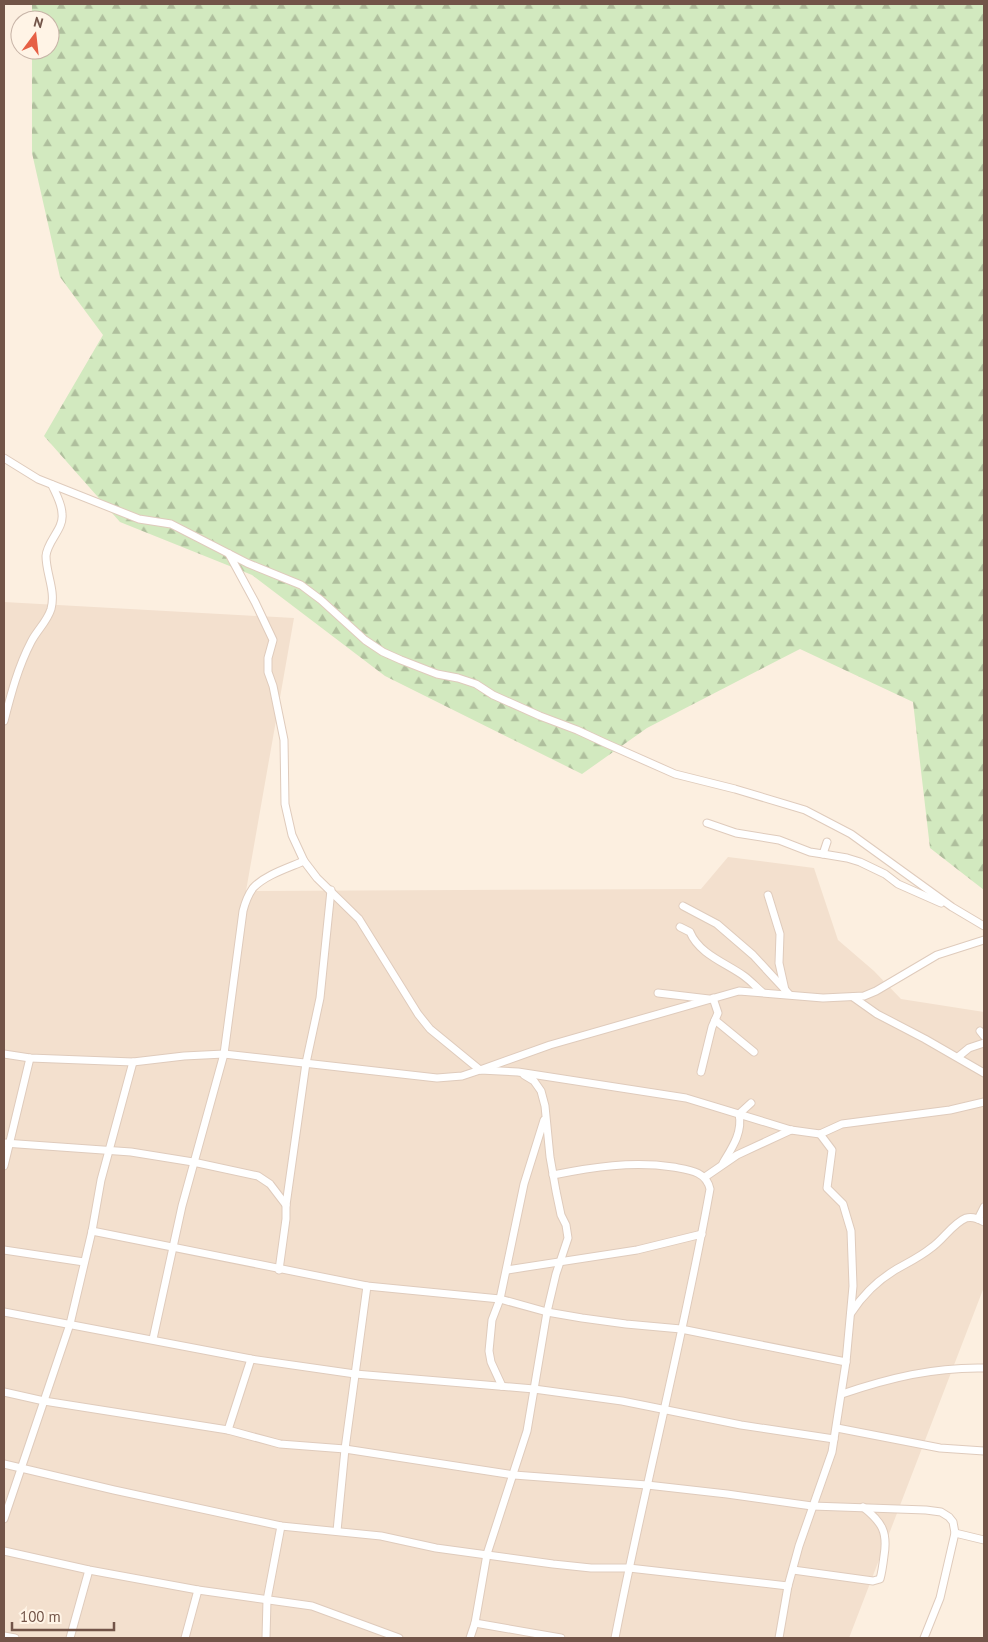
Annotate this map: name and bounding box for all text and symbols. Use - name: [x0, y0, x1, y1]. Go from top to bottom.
- north arrow: [10, 10, 60, 60]
- text: N: [32, 13, 45, 32]
- scale bar: [12, 1600, 115, 1632]
- text: 100 m: [20, 1607, 61, 1626]

